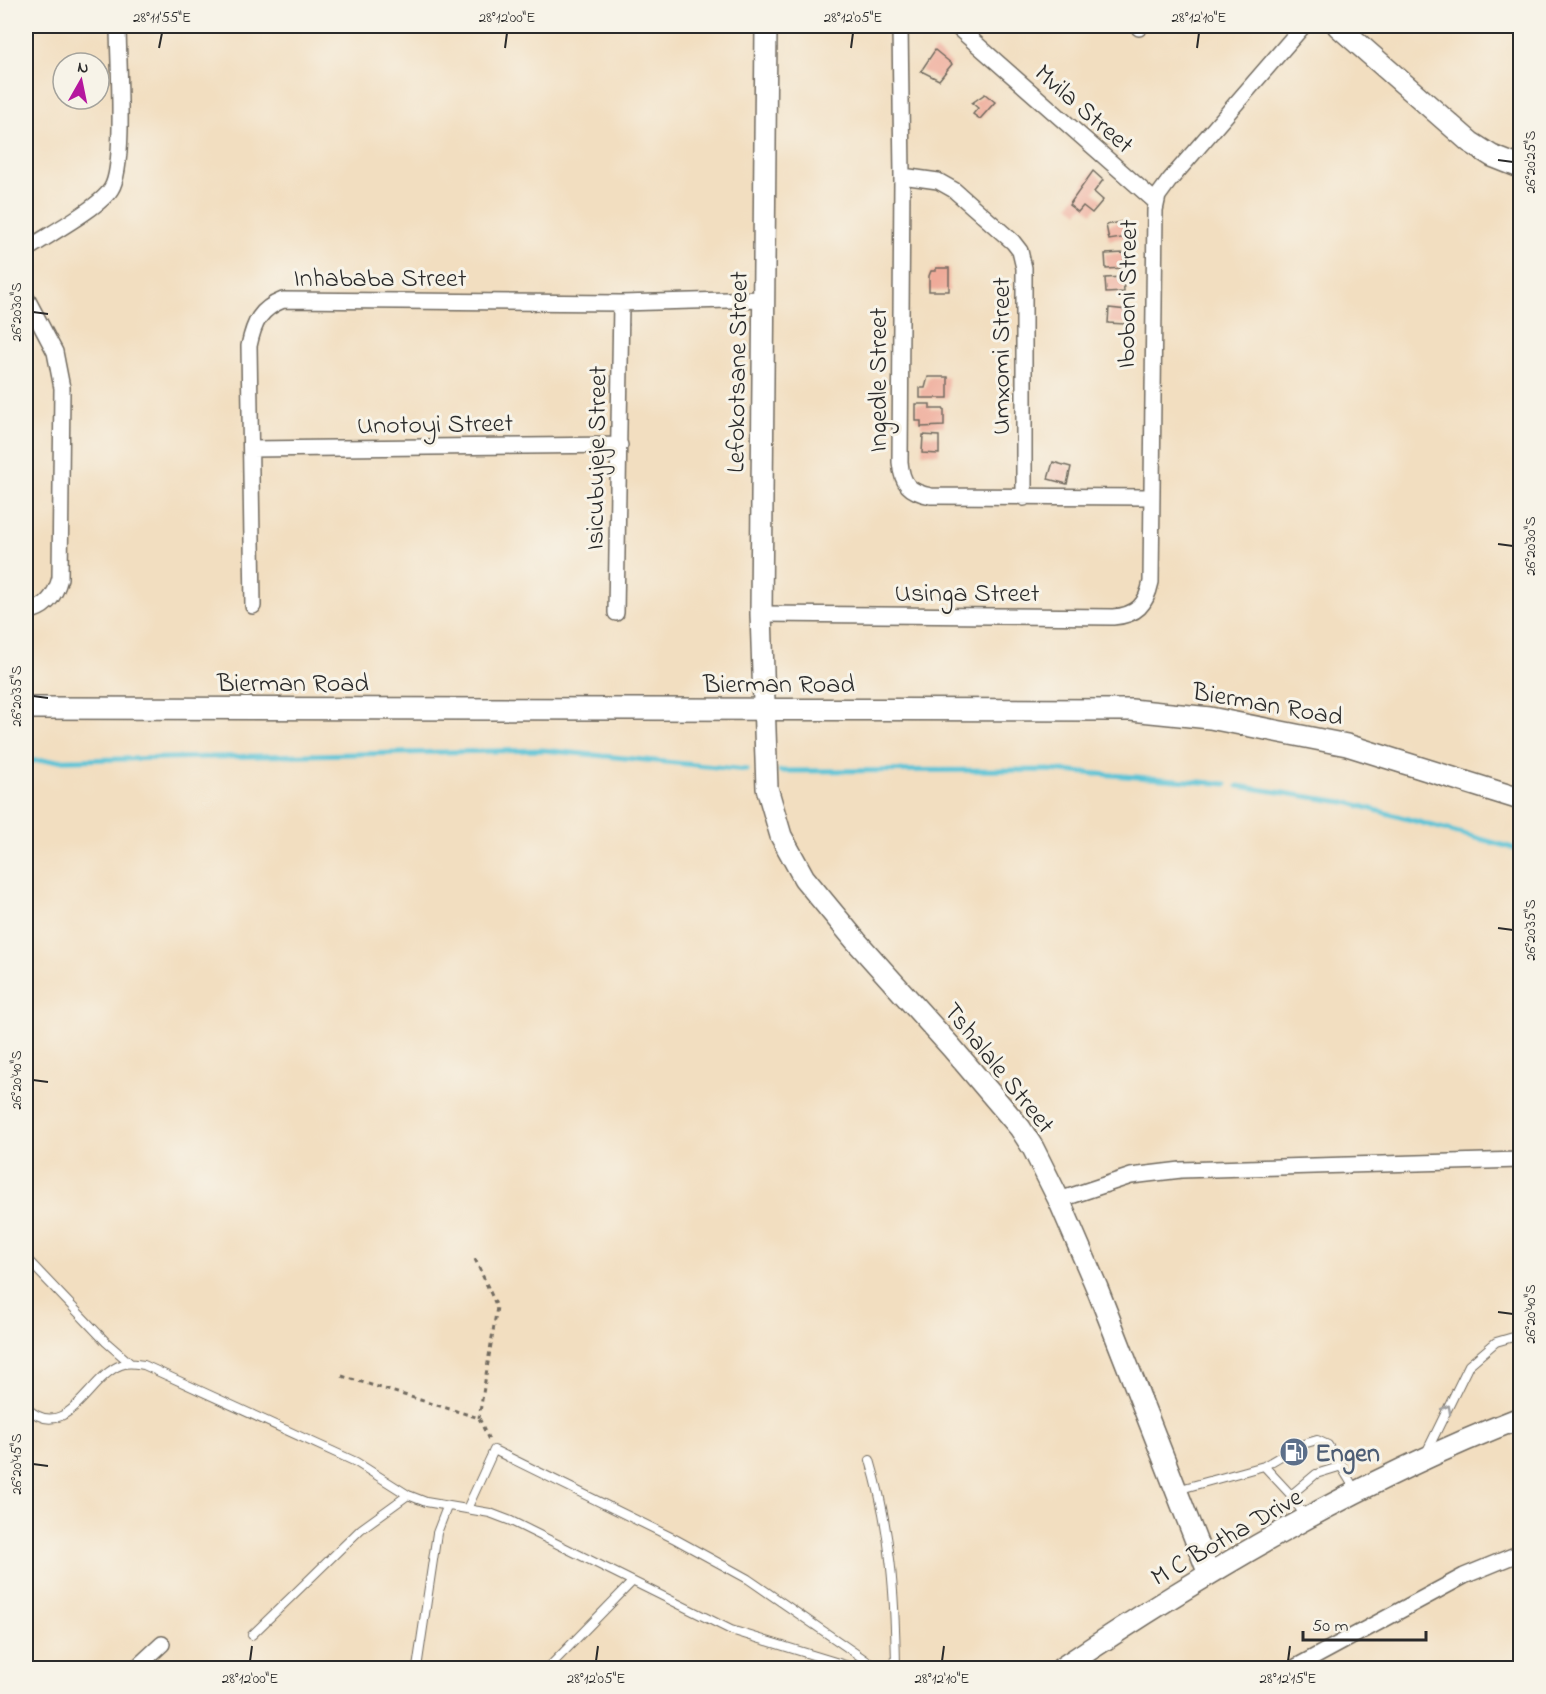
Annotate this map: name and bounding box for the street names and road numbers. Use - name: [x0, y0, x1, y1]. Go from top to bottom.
- street label: Mvila Street: [1025, 56, 1141, 164]
- street label: Iboboni Street: [1109, 219, 1149, 369]
- street label: Inhababa Street: [294, 261, 467, 299]
- street label: Lefokotsane Street: [718, 271, 760, 473]
- street label: Umxomi Street: [984, 277, 1022, 435]
- street label: Ingedle Street: [861, 307, 899, 452]
- street label: Isicubujeje Street: [577, 365, 619, 551]
- street label: Unotoyi Street: [357, 406, 514, 446]
- street label: Usinga Street: [895, 576, 1040, 614]
- street label: Bierman Road: [216, 666, 369, 704]
- street label: Bierman Road: [702, 667, 855, 705]
- street label: Bierman Road: [1188, 674, 1346, 738]
- street label: Tshalale Street: [933, 995, 1063, 1143]
- street label: M C Botha Drive: [1144, 1479, 1311, 1598]

